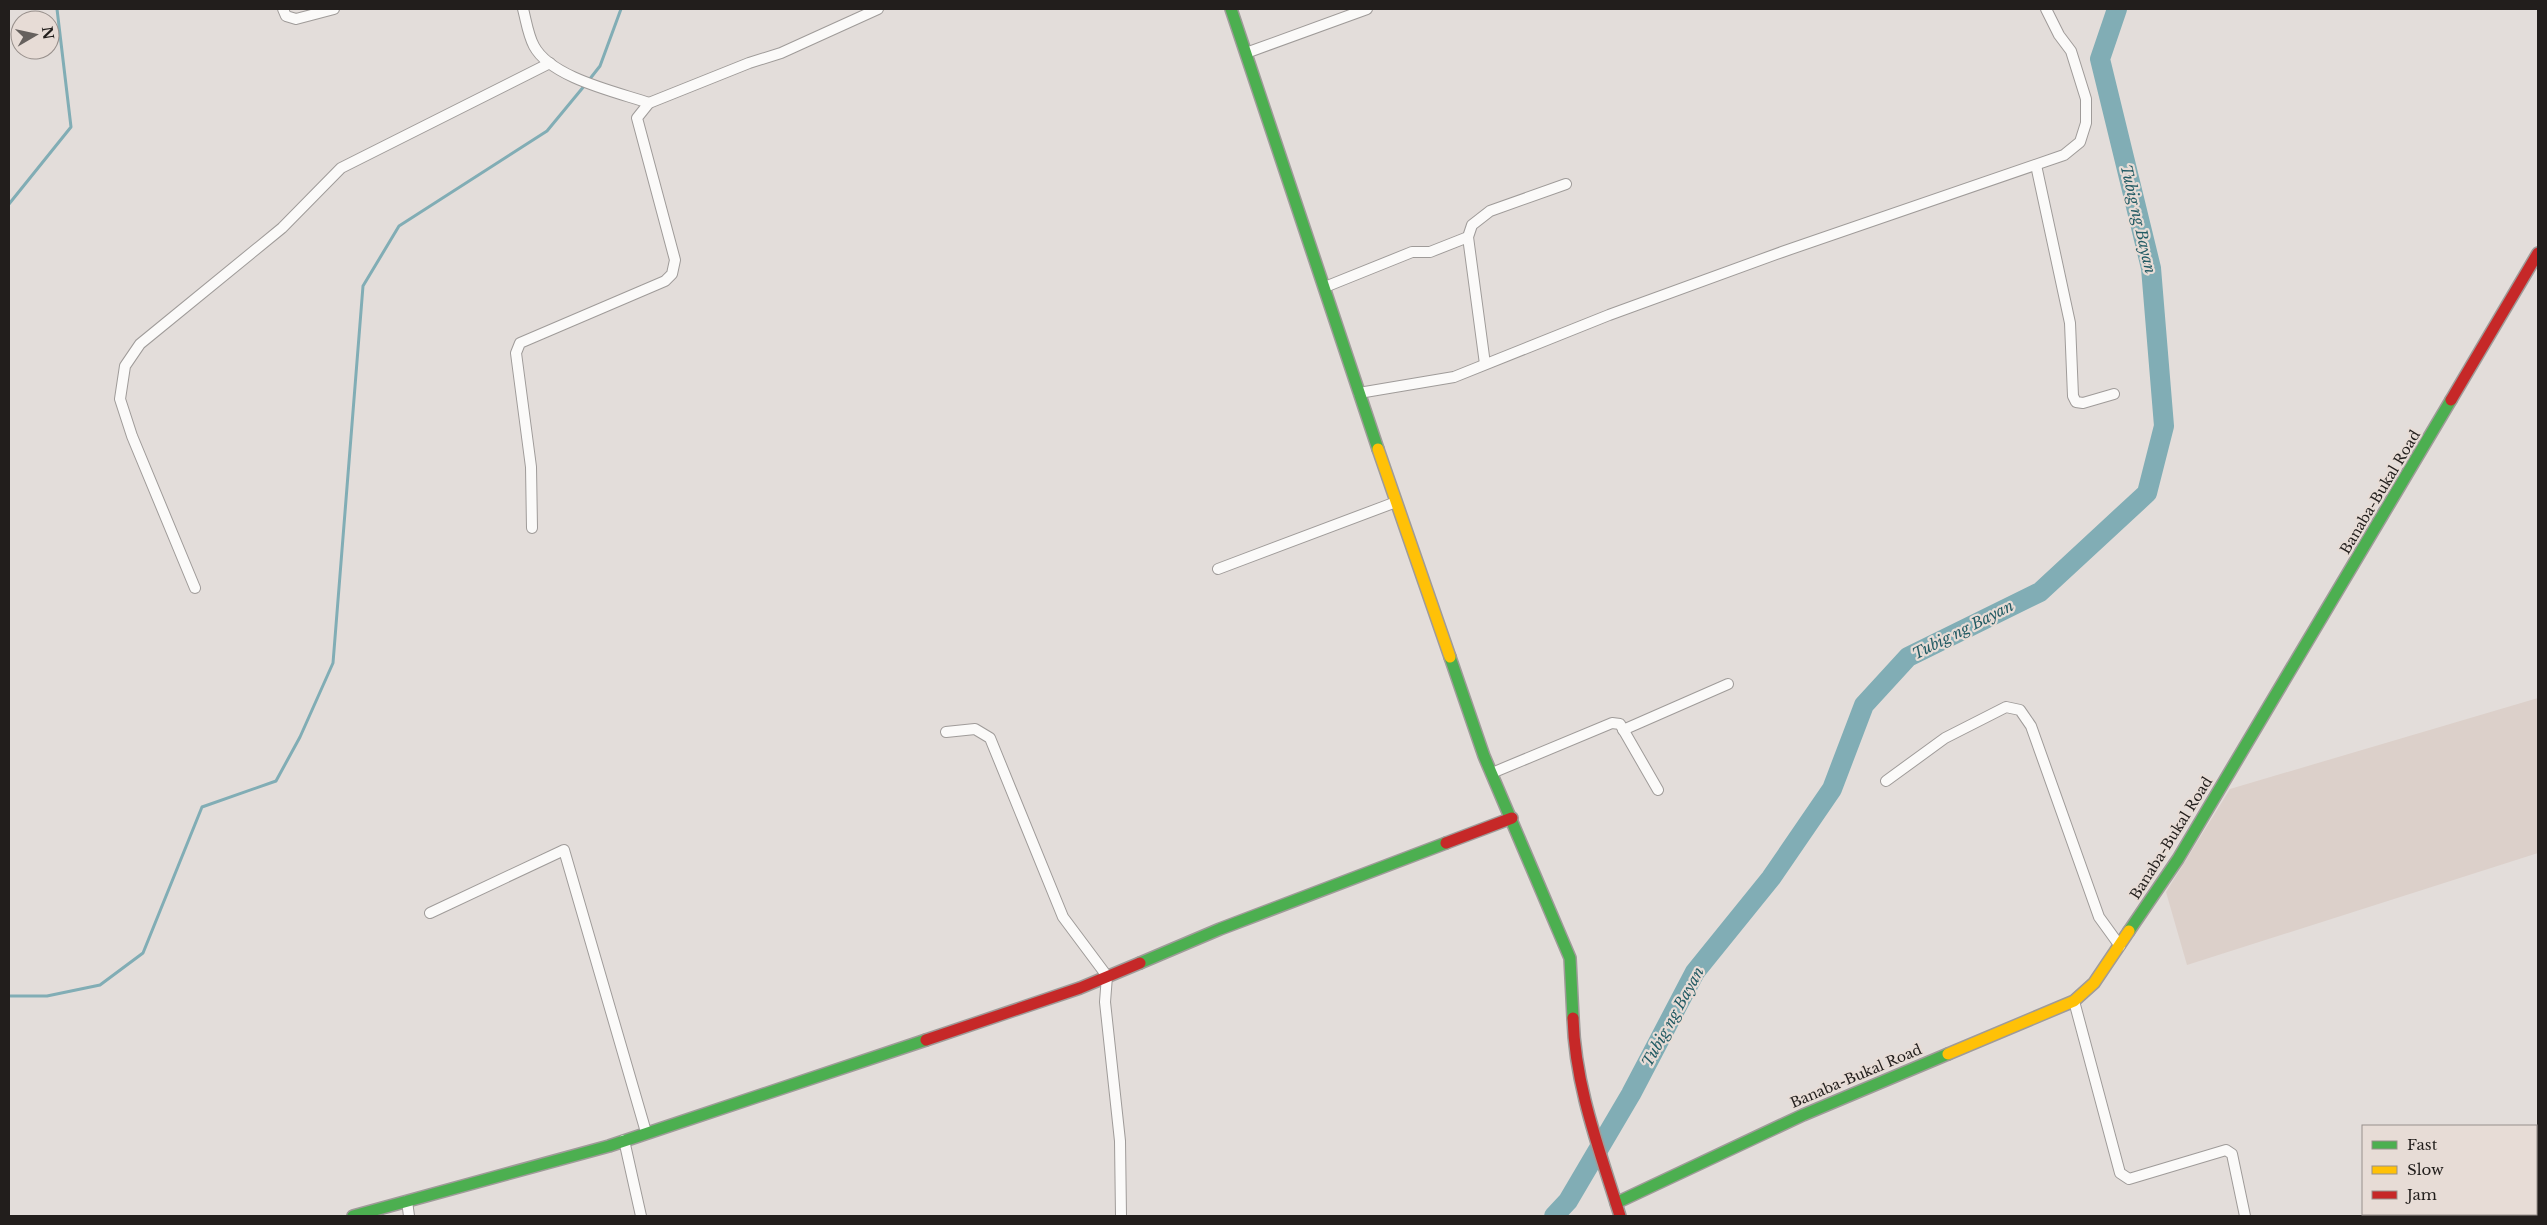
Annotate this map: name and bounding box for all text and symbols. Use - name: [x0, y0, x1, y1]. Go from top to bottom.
- north arrow: [10, 10, 60, 60]
- text: N: [38, 25, 58, 41]
- water label: Tubig ng Bayan: [2117, 163, 2160, 275]
- street label: Banaba-Bukal Road: [2336, 426, 2424, 557]
- water label: Tubig ng Bayan: [1909, 596, 2017, 663]
- street label: Banaba-Bukal Road: [2126, 773, 2216, 903]
- water label: Tubig ng Bayan: [1637, 963, 1708, 1070]
- street label: Banaba-Bukal Road: [1787, 1040, 1925, 1112]
- legend: [2362, 1125, 2537, 1215]
- text: Fast: [2407, 1135, 2438, 1154]
- text: Slow: [2407, 1160, 2444, 1179]
- text: Jam: [2405, 1185, 2437, 1204]

